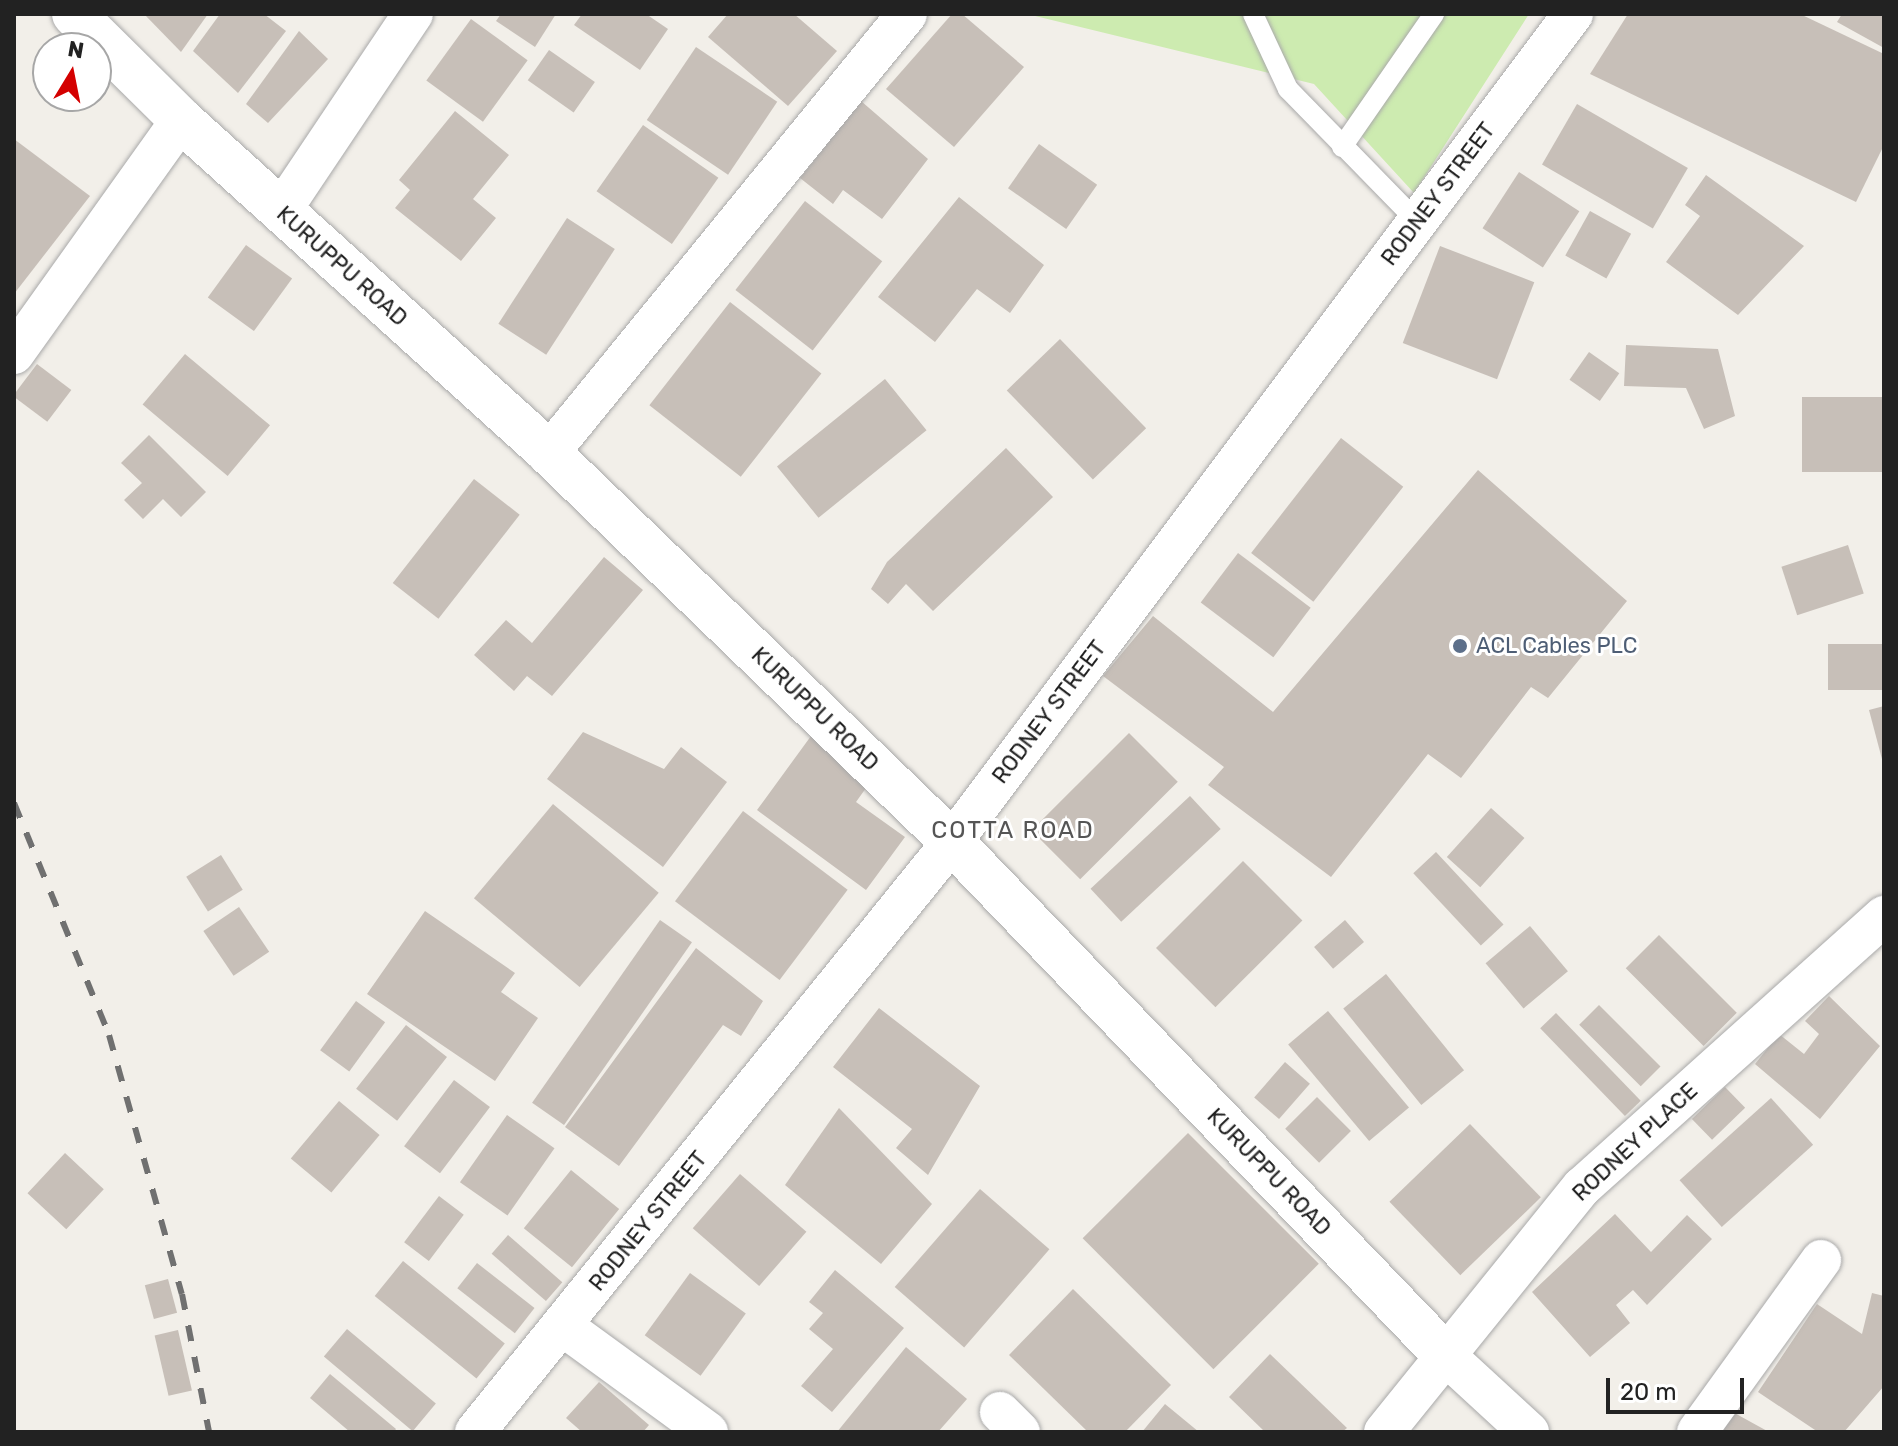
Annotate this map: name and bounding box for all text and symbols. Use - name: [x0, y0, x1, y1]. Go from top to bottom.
- north arrow: [32, 32, 112, 112]
- text: N: [66, 35, 86, 65]
- street label: RODNEY STREET: [1375, 117, 1501, 271]
- street label: KURUPPU ROAD: [271, 201, 413, 331]
- place label: ACL Cables PLC: [1476, 633, 1638, 659]
- street label: RODNEY STREET: [986, 635, 1112, 789]
- marker: ACL Cables PLC: [1451, 637, 1469, 655]
- street label: KURUPPU ROAD: [746, 642, 884, 776]
- district label: COTTA ROAD: [931, 817, 1095, 845]
- street label: RODNEY PLACE: [1567, 1077, 1703, 1207]
- street label: KURUPPU ROAD: [1202, 1103, 1336, 1241]
- street label: RODNEY STREET: [583, 1146, 713, 1296]
- scale bar: [1610, 1362, 1748, 1412]
- text: 20 m: [1620, 1378, 1677, 1406]

